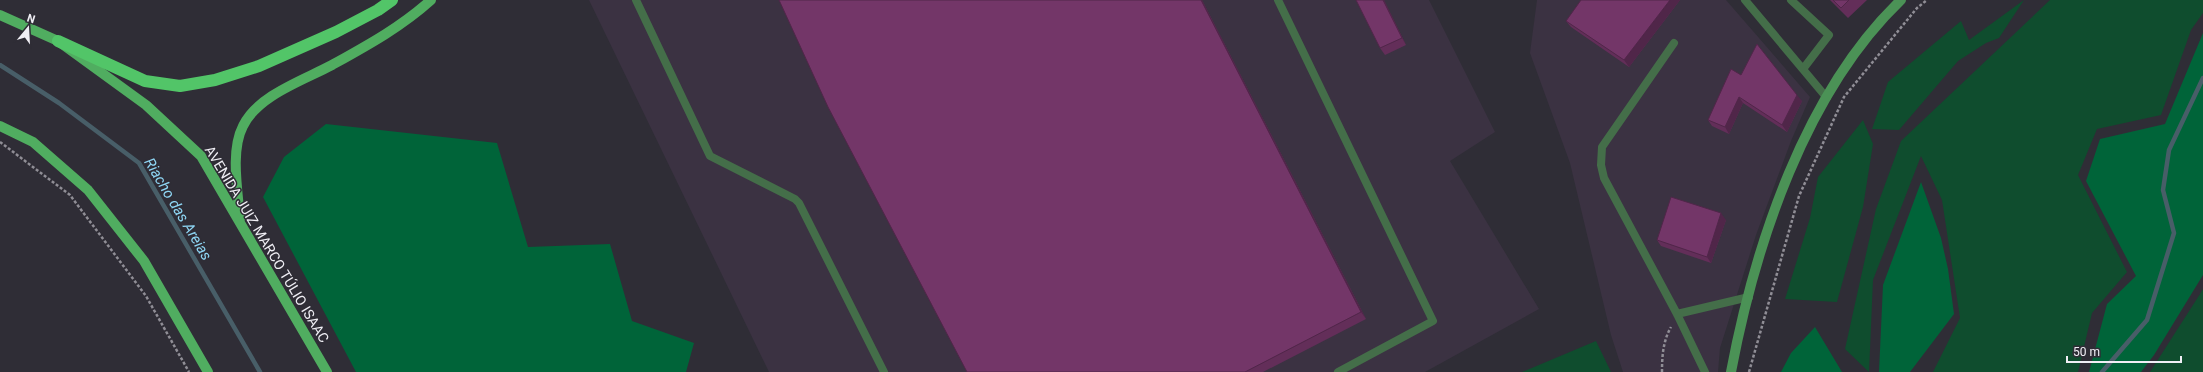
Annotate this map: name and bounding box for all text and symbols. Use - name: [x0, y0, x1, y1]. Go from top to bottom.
- north arrow: [8, 8, 48, 48]
- text: N: [25, 12, 37, 26]
- street label: AVENIDA JUIZ MARCO TÚLIO ISAAC: [202, 142, 333, 345]
- water label: Riacho das Areias: [140, 155, 216, 263]
- scale bar: [2067, 338, 2181, 364]
- text: 50 m: [2073, 345, 2100, 359]

